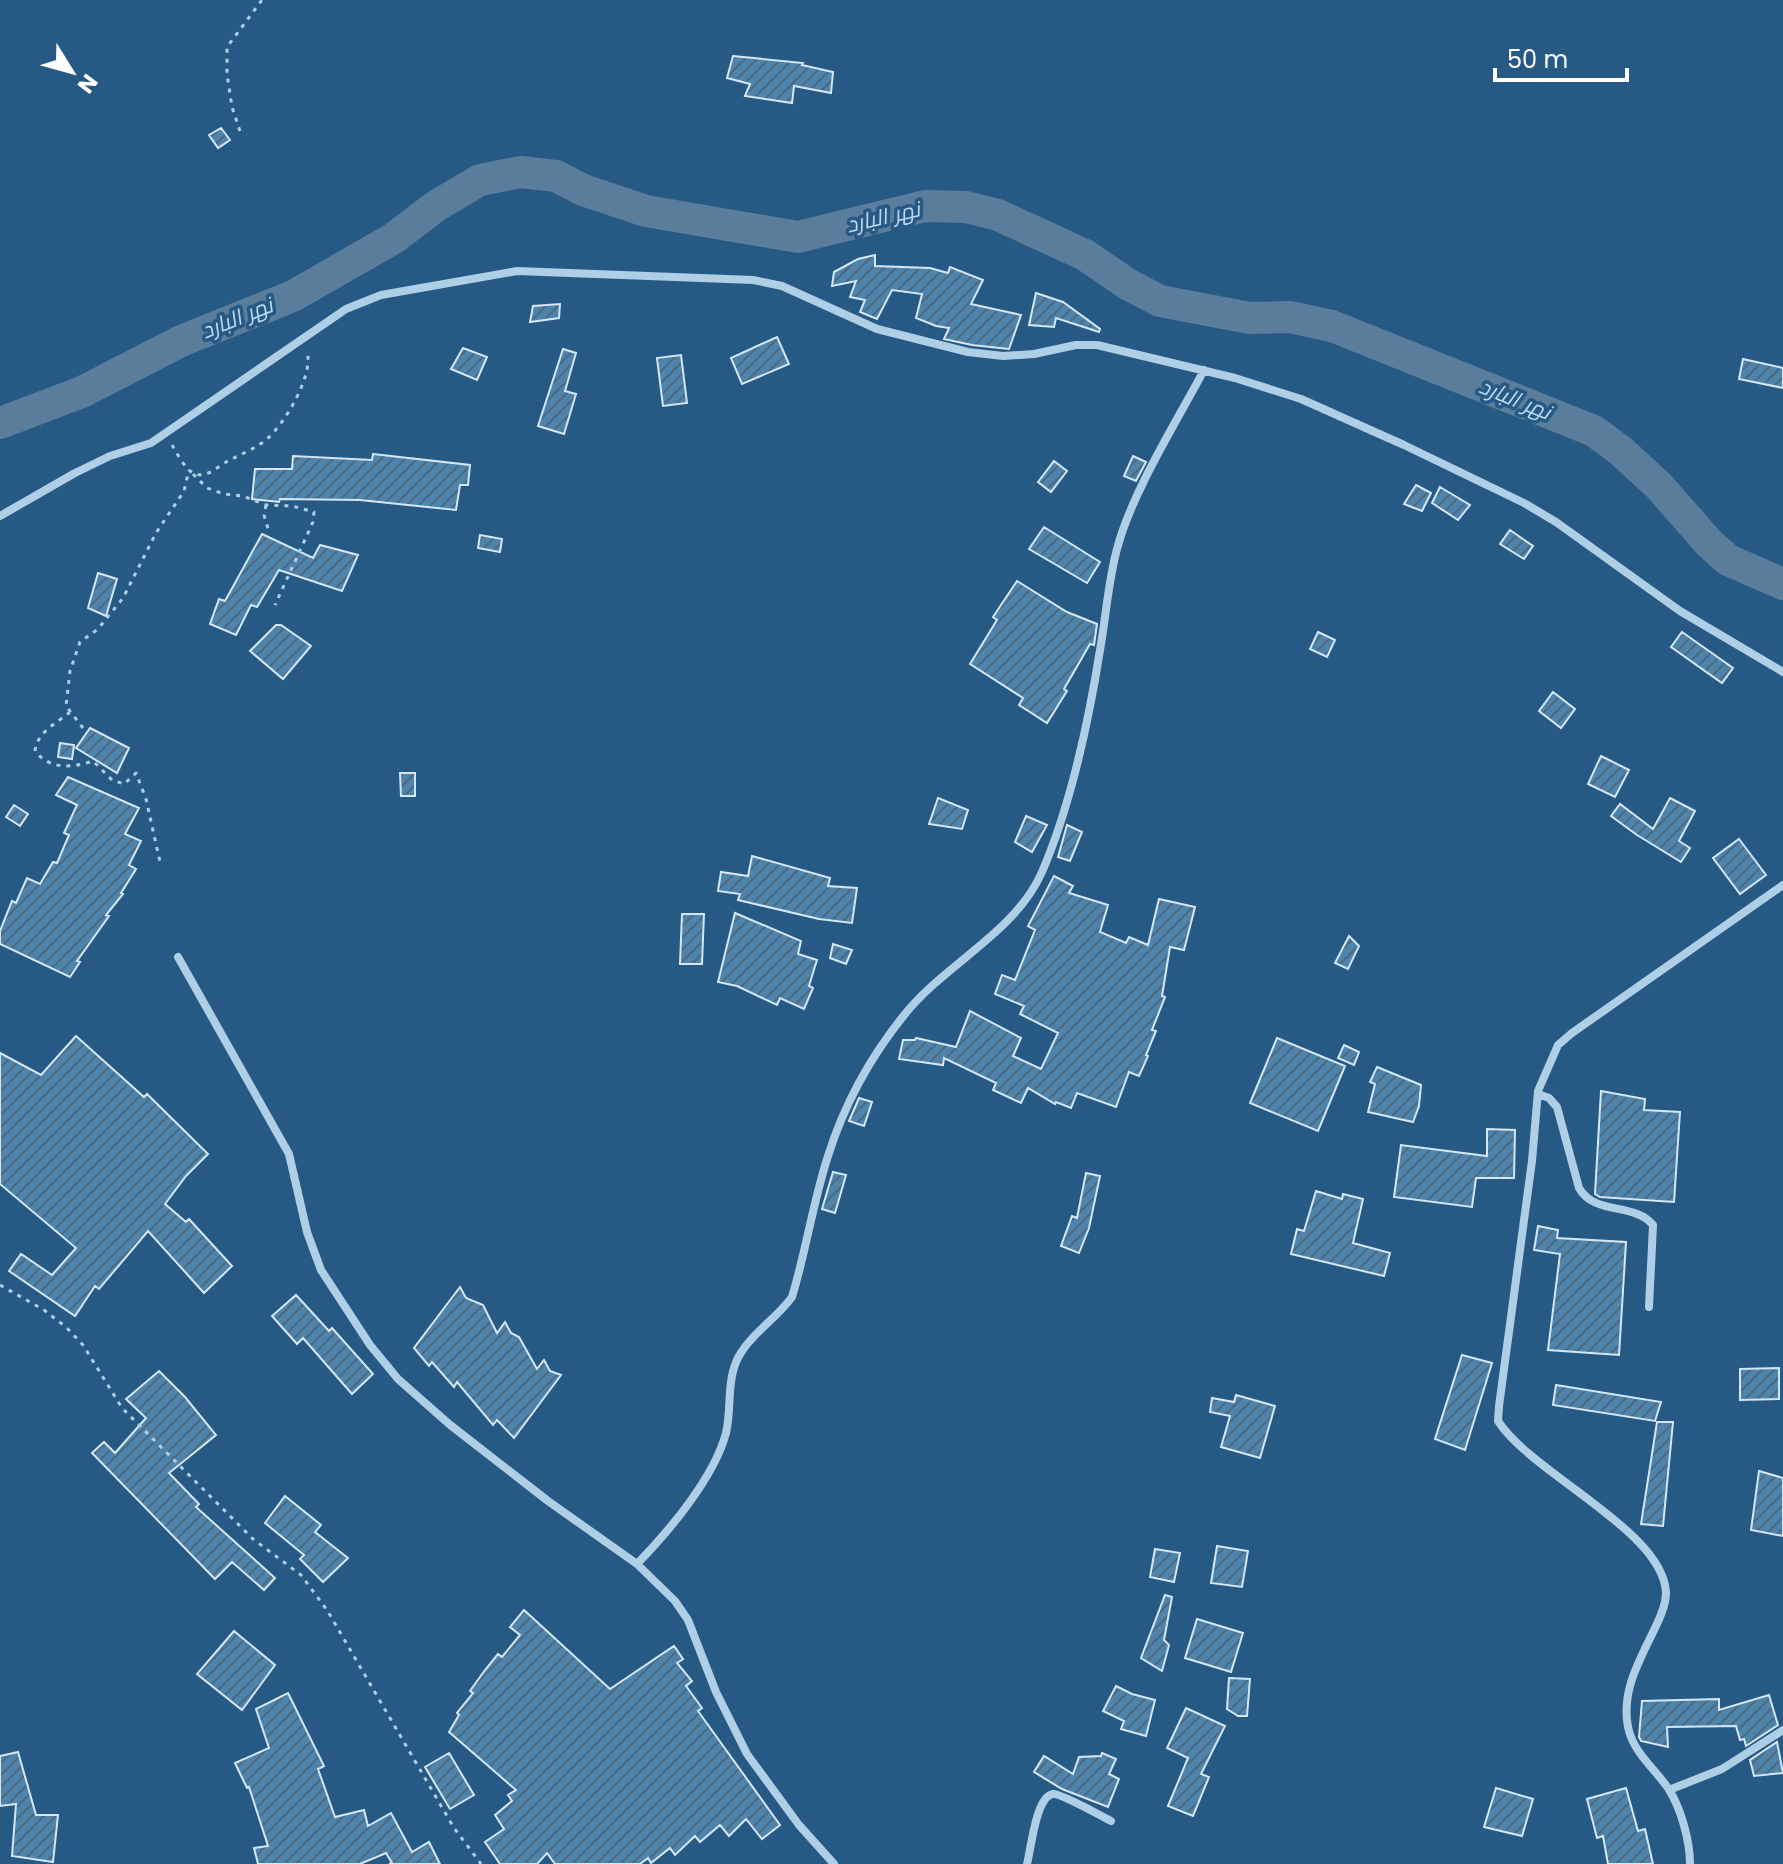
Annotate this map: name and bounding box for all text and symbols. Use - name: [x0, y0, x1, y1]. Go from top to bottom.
- north arrow: [32, 32, 112, 112]
- scale bar: [1495, 32, 1627, 82]
- text: 50 m: [1507, 43, 1568, 76]
- text: N: [70, 68, 105, 100]
- water label: نهر البارد: [843, 193, 925, 241]
- water label: نهر البارد: [196, 289, 279, 346]
- water label: نهر البارد: [1474, 371, 1557, 428]

